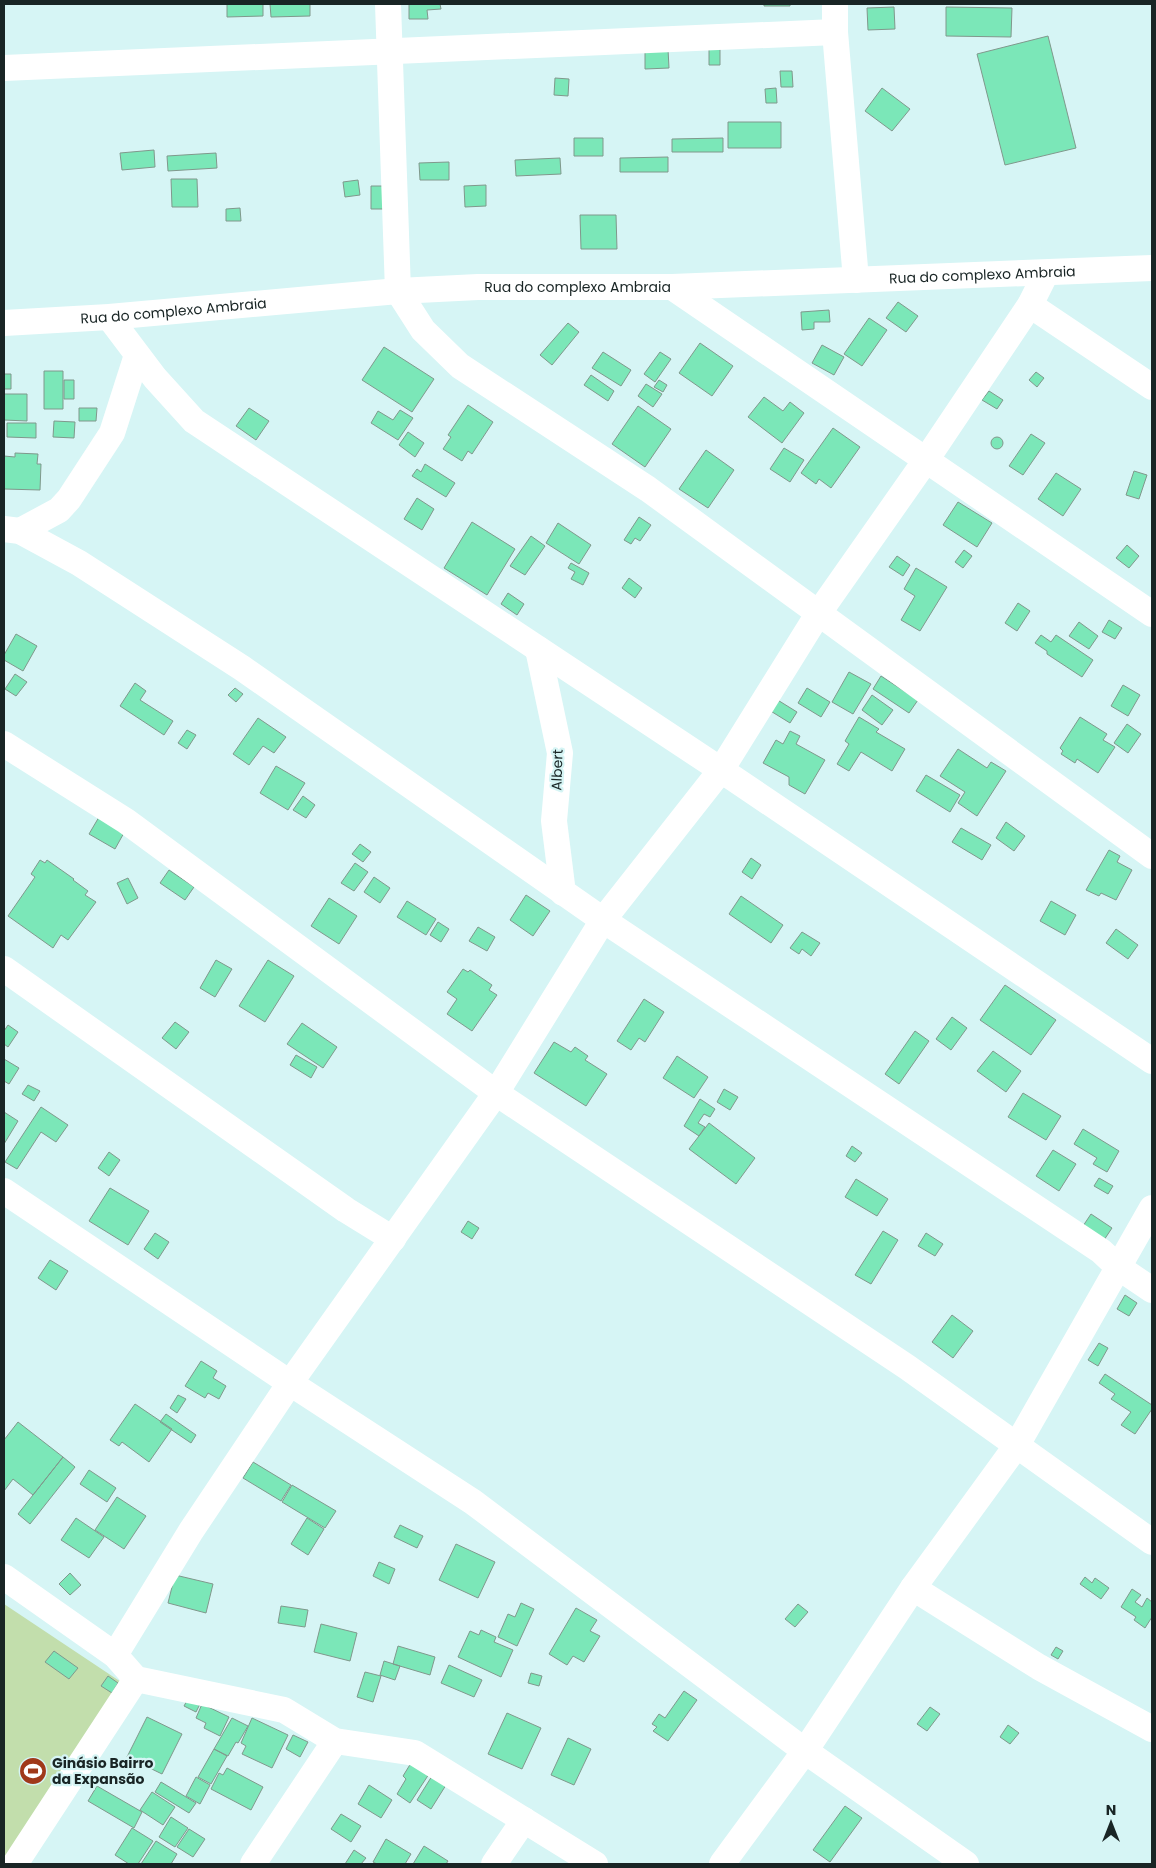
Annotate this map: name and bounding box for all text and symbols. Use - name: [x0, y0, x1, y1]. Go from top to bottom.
- street label: Rua do complexo Ambraia: [889, 261, 1076, 288]
- street label: Rua do complexo Ambraia: [484, 277, 671, 297]
- street label: Rua do complexo Ambraia: [80, 293, 267, 329]
- street label: Albert: [546, 749, 568, 791]
- place label: Ginásio Bairro da Expansão: [52, 1753, 153, 1789]
- sports icon: Ginásio Bairro da Expansão: [18, 1756, 48, 1786]
- north arrow: [1086, 1798, 1136, 1848]
- text: N: [1106, 1800, 1116, 1820]

